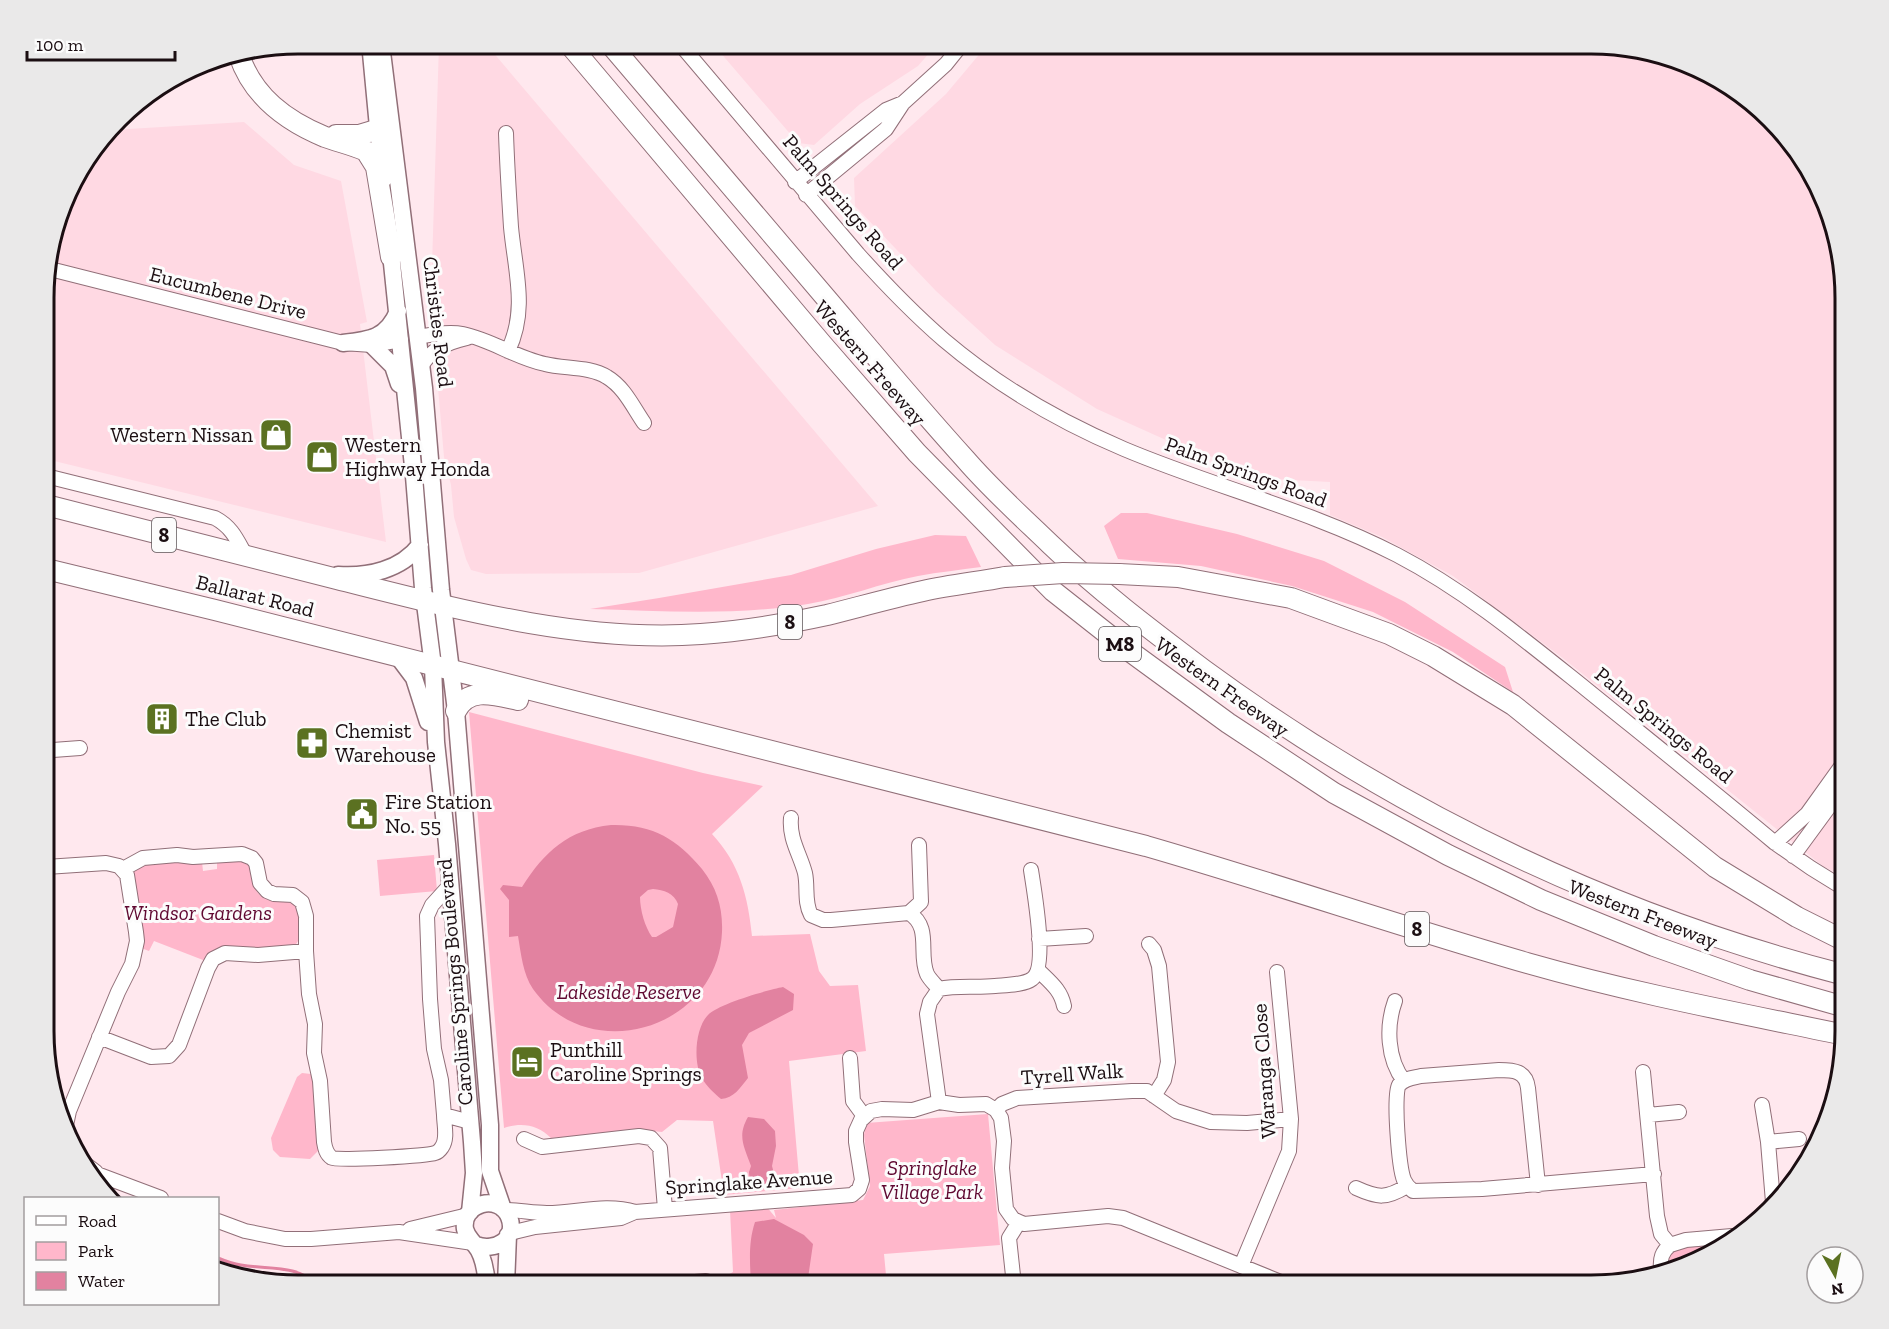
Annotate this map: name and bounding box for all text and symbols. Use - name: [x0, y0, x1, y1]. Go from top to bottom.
- scale bar: [27, 24, 176, 62]
- text: 100 m: [36, 34, 84, 56]
- street label: Palm Springs Road: [778, 129, 909, 275]
- street label: Christies Road: [418, 255, 459, 389]
- street label: Eucumbene Drive: [147, 261, 309, 324]
- street label: Western Freeway: [809, 295, 932, 431]
- shop icon: Western Nissan: [258, 417, 294, 453]
- place label: Western Nissan: [110, 422, 253, 447]
- street label: Palm Springs Road: [1162, 431, 1331, 513]
- place label: Western Highway Honda: [345, 432, 490, 481]
- shop icon: Western Highway Honda: [304, 439, 340, 475]
- road number: 8: [152, 518, 176, 552]
- street label: Ballarat Road: [193, 569, 317, 622]
- road number: 8: [778, 605, 802, 639]
- road number: M8: [1099, 627, 1141, 661]
- street label: Western Freeway: [1151, 631, 1294, 742]
- street label: Palm Springs Road: [1590, 661, 1739, 788]
- building icon: The Club: [144, 701, 180, 737]
- place label: The Club: [185, 706, 267, 731]
- place label: Chemist Warehouse: [335, 718, 436, 767]
- pharmacy icon: Chemist Warehouse: [294, 725, 330, 761]
- place label: Fire Station No. 55: [385, 789, 492, 838]
- public building icon: Fire Station No. 55: [344, 796, 380, 832]
- street label: Caroline Springs Boulevard: [431, 857, 478, 1107]
- street label: Western Freeway: [1565, 874, 1721, 954]
- park label: Windsor Gardens: [124, 900, 272, 925]
- road number: 8: [1405, 912, 1429, 946]
- park label: Lakeside Reserve: [557, 979, 701, 1004]
- street label: Waranga Close: [1246, 1003, 1281, 1139]
- place label: Punthill Caroline Springs: [550, 1037, 702, 1086]
- hotel icon: Punthill Caroline Springs: [509, 1044, 545, 1080]
- street label: Tyrell Walk: [1020, 1057, 1124, 1090]
- park label: Springlake Village Park: [881, 1155, 983, 1204]
- street label: Springlake Avenue: [664, 1163, 834, 1200]
- legend: [24, 1197, 219, 1305]
- text: Road: [78, 1210, 117, 1232]
- text: Park: [78, 1240, 114, 1262]
- north arrow: [1805, 1245, 1865, 1305]
- text: Water: [78, 1270, 125, 1292]
- text: N: [1830, 1279, 1845, 1300]

